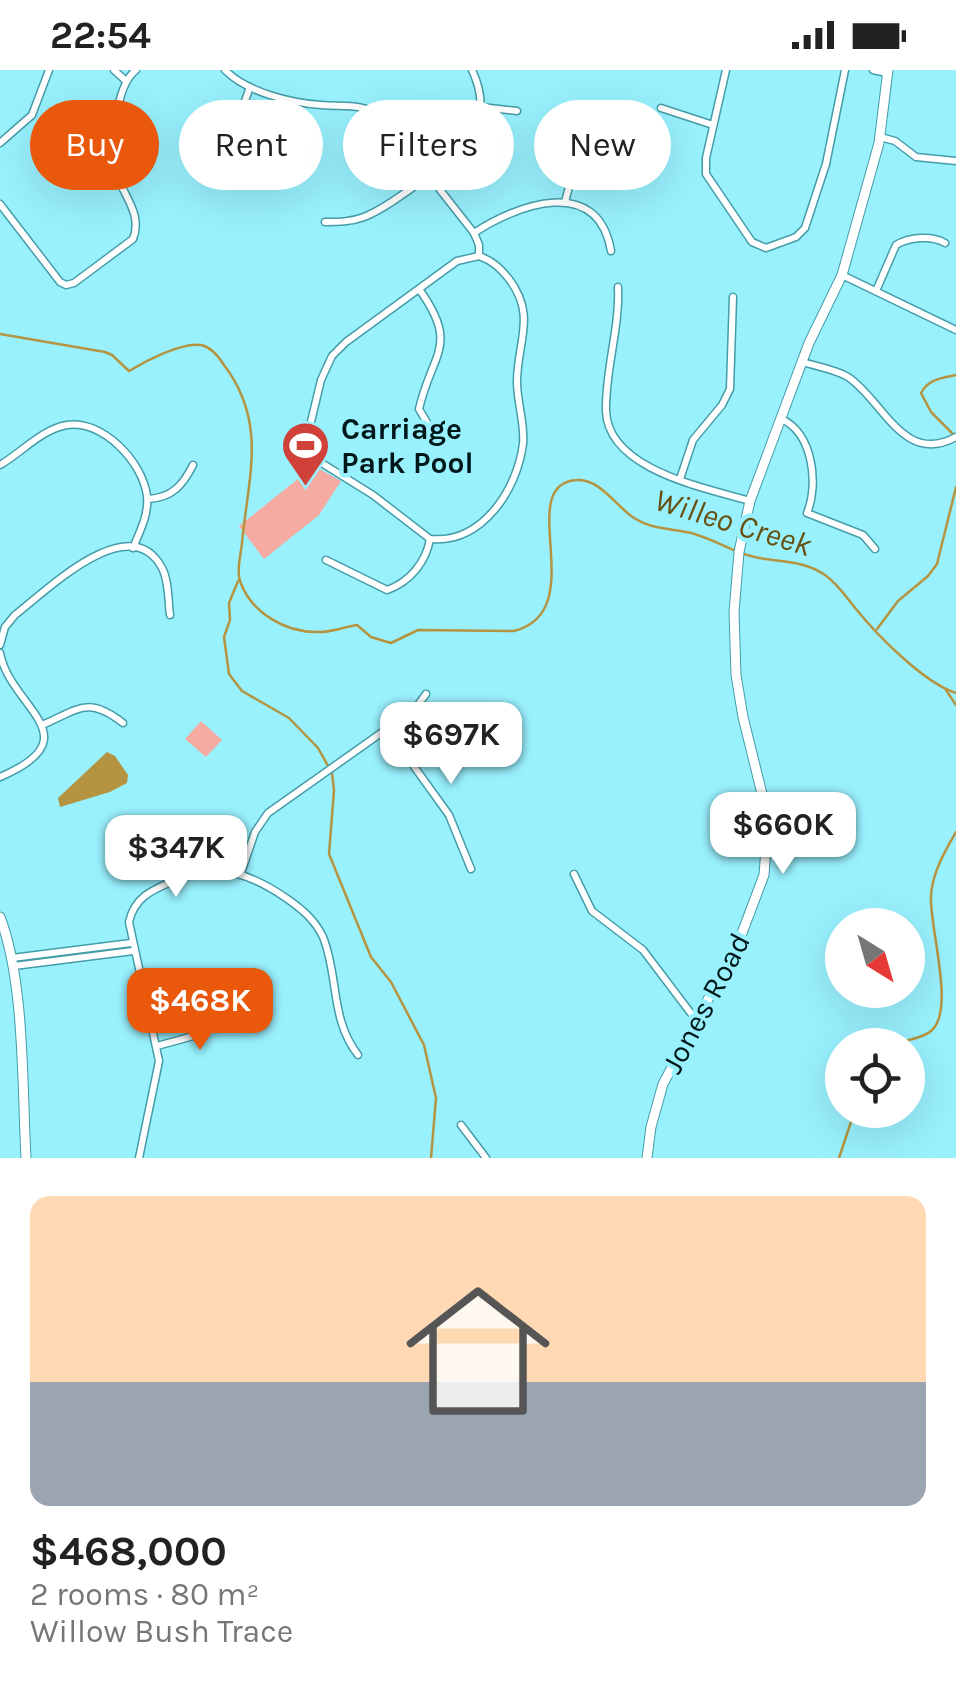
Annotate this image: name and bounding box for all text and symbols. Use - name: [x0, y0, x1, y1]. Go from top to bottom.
- text: 22:54: [50, 13, 151, 58]
- chip: Buy: [30, 100, 159, 190]
- chip: Rent: [179, 100, 323, 190]
- chip: Filters: [343, 100, 514, 190]
- chip: New: [534, 100, 671, 190]
- place label: Carriage Park Pool: [341, 411, 474, 481]
- sports icon: Carriage Park Pool: [280, 420, 332, 488]
- water label: Willeo Creek: [650, 481, 817, 564]
- pin: $697K: [381, 702, 521, 787]
- text: $697K: [402, 716, 500, 753]
- pin: $660K: [713, 792, 853, 877]
- text: $660K: [732, 806, 834, 843]
- pin: $347K: [106, 815, 246, 900]
- text: $347K: [127, 829, 225, 866]
- north arrow: [825, 908, 925, 1008]
- map controls: [825, 908, 925, 1128]
- street label: Jones Road: [654, 927, 758, 1079]
- pin: $468K: [130, 968, 270, 1053]
- text: $468K: [149, 982, 251, 1019]
- button: locate: [825, 1028, 925, 1128]
- icon: home: [388, 1261, 568, 1441]
- text: $468,000: [30, 1526, 227, 1576]
- text: 2 rooms · 80 m²: [30, 1576, 259, 1613]
- text: Willow Bush Trace: [30, 1613, 293, 1650]

